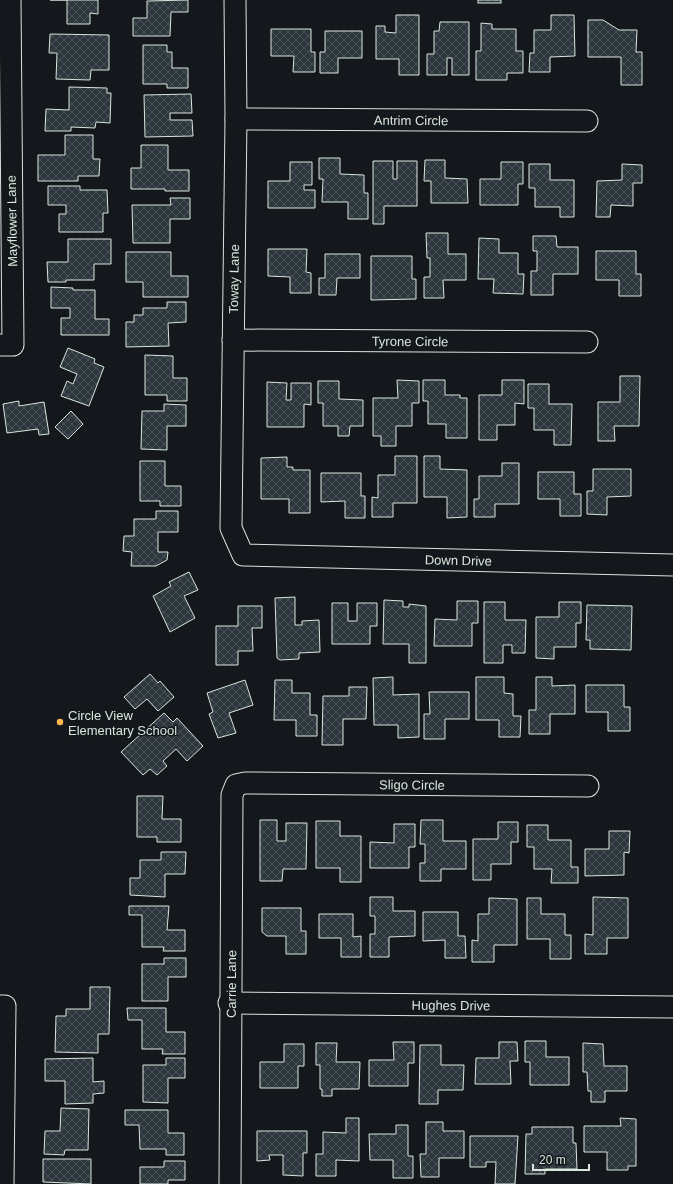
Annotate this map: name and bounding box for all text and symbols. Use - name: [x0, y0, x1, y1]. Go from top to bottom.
- street label: Antrim Circle: [374, 112, 448, 128]
- street label: Mayflower Lane: [4, 175, 20, 267]
- street label: Toway Lane: [226, 244, 242, 314]
- street label: Tyrone Circle: [372, 333, 448, 349]
- street label: Down Drive: [425, 552, 492, 568]
- place label: Circle View Elementary School: [68, 708, 177, 738]
- marker: Circle View Elementary School: [55, 717, 65, 727]
- street label: Sligo Circle: [379, 777, 445, 792]
- street label: Carrie Lane: [223, 950, 239, 1018]
- street label: Hughes Drive: [412, 997, 490, 1013]
- scale bar: [533, 1146, 589, 1172]
- text: 20 m: [539, 1153, 566, 1167]

